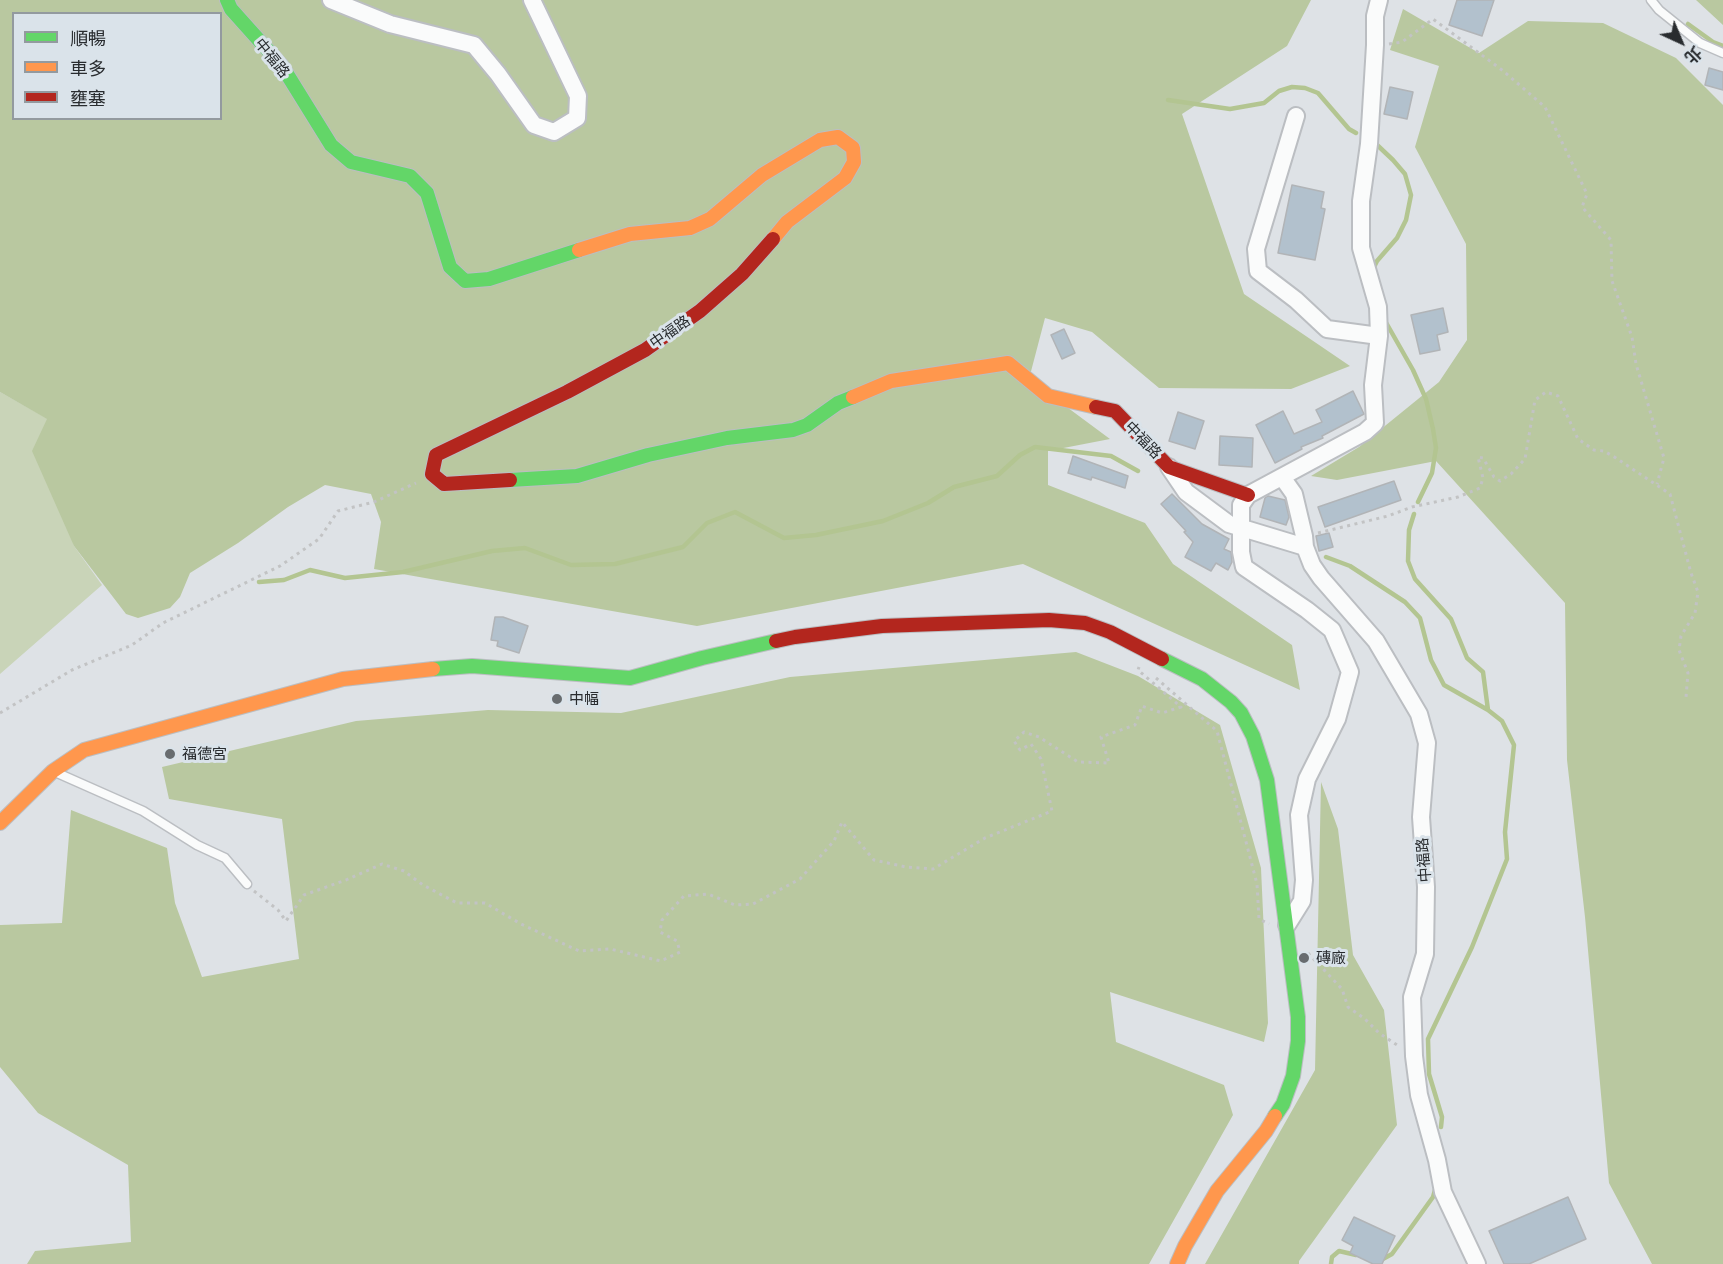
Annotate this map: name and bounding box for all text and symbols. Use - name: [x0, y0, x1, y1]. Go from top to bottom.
- legend: [12, 12, 222, 120]
- north arrow: [1651, 12, 1711, 72]
- text: 順暢: [70, 27, 106, 49]
- street label: 中福路: [251, 35, 293, 81]
- text: 北: [1681, 43, 1706, 68]
- text: 車多: [70, 57, 106, 79]
- text: 壅塞: [70, 87, 106, 109]
- street label: 中福路: [646, 312, 694, 352]
- street label: 中福路: [1121, 418, 1165, 462]
- place label: 中幅: [569, 690, 599, 708]
- marker: 中幅: [550, 692, 564, 706]
- place label: 福德宮: [182, 745, 227, 763]
- marker: 福德宮: [163, 747, 177, 761]
- street label: 中福路: [1413, 837, 1435, 883]
- place label: 磚廠: [1316, 949, 1346, 967]
- marker: 磚廠: [1297, 951, 1311, 965]

